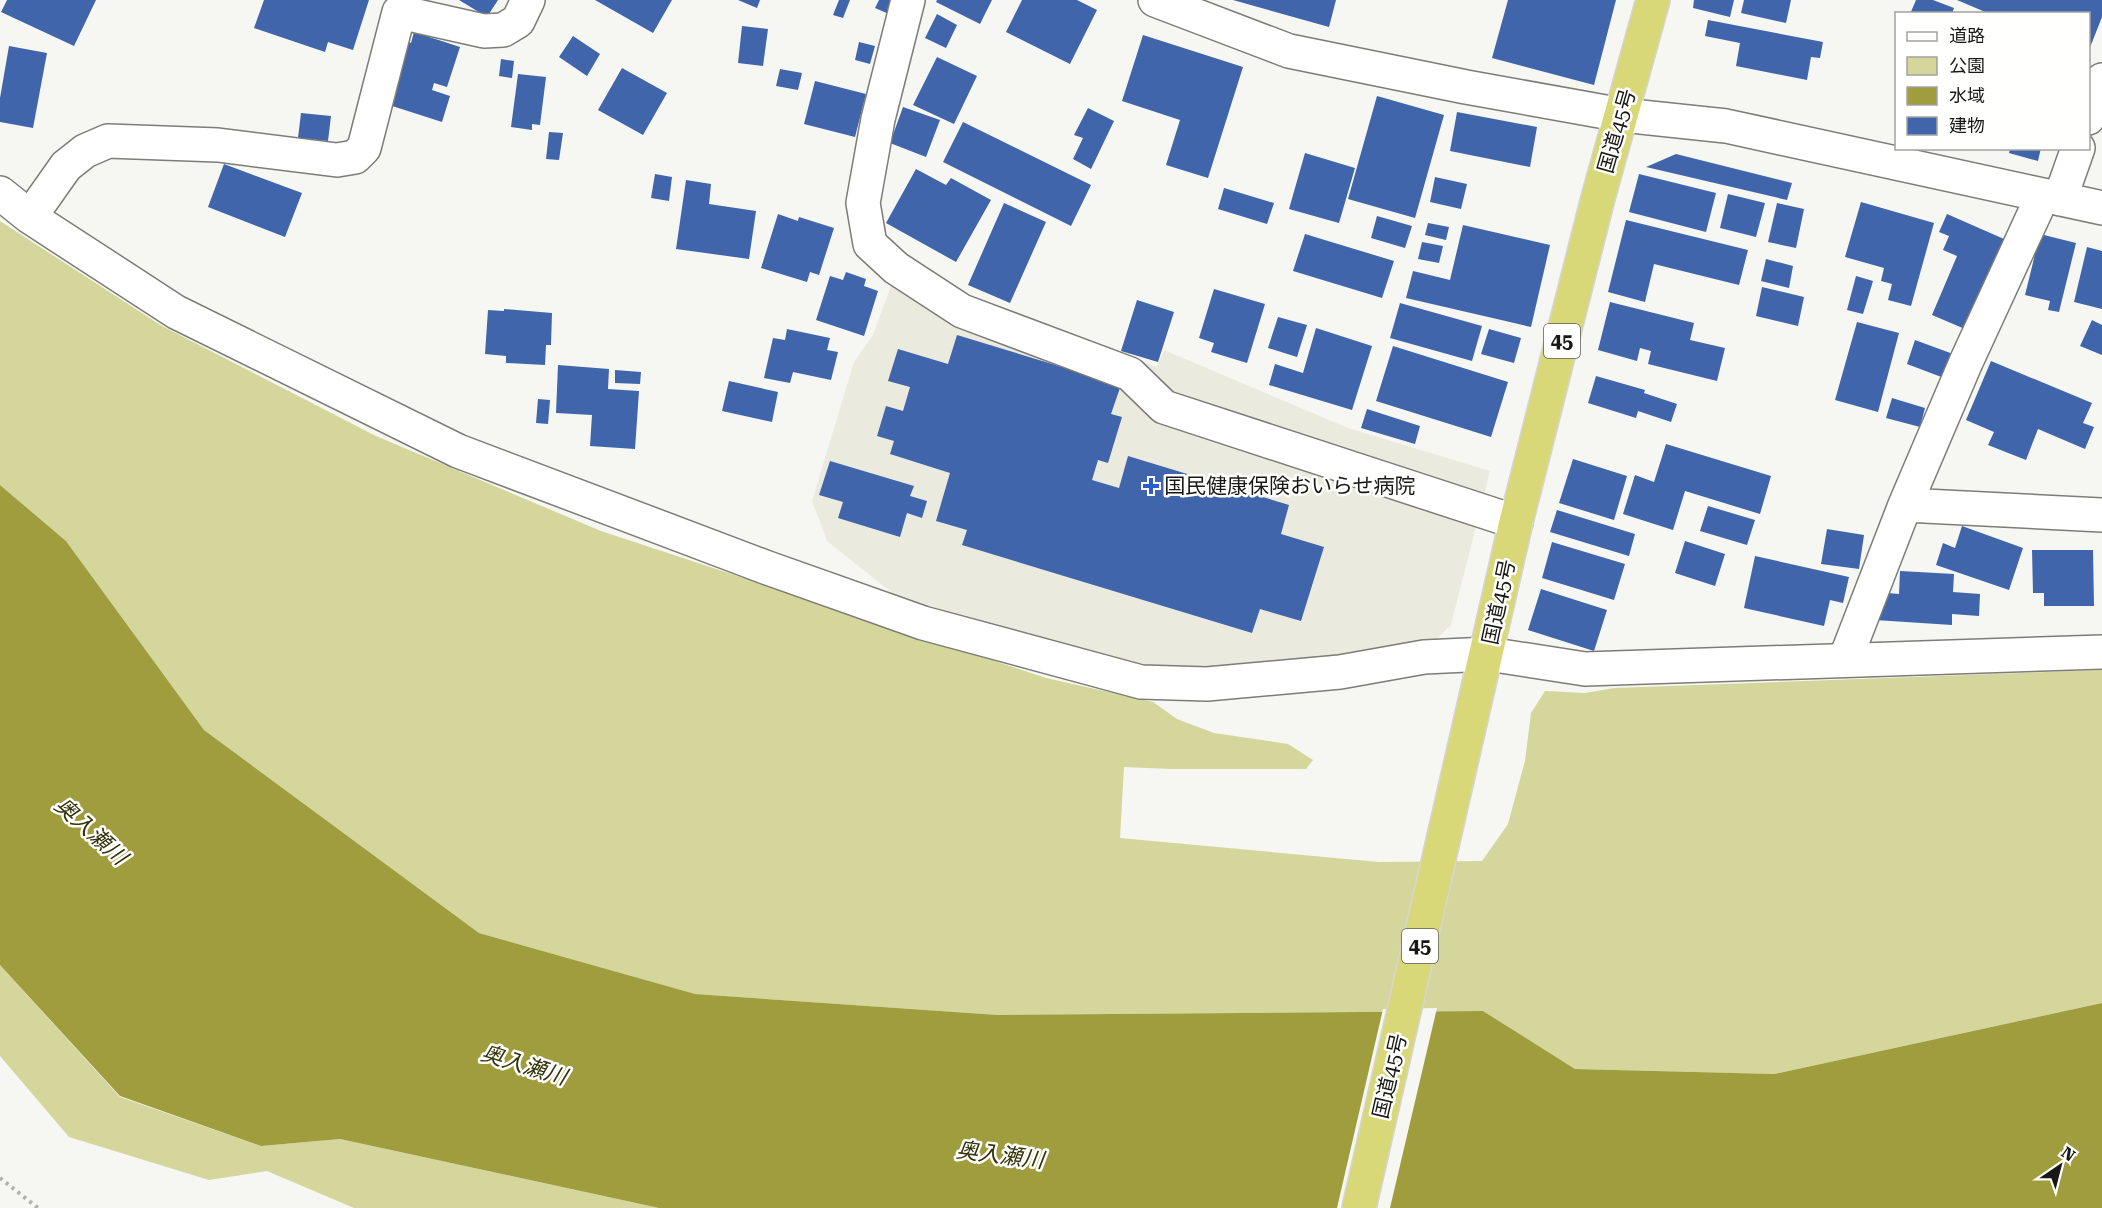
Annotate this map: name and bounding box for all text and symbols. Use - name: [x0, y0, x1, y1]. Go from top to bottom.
- legend: [1895, 12, 2090, 150]
- text: 道路: [1949, 25, 1985, 46]
- text: 公園: [1949, 55, 1985, 76]
- text: 水域: [1949, 85, 1985, 106]
- street label: 国道45号: [1594, 86, 1640, 176]
- text: 建物: [1949, 115, 1985, 136]
- road number: 45: [1544, 324, 1580, 358]
- place label: 国民健康保険おいらせ病院: [1164, 474, 1416, 498]
- marker: 国民健康保険おいらせ病院: [1142, 477, 1160, 495]
- street label: 国道45号: [1478, 557, 1520, 647]
- water label: 奥入瀬川: [50, 792, 134, 871]
- road number: 45: [1402, 929, 1438, 963]
- street label: 国道45号: [1369, 1031, 1411, 1121]
- water label: 奥入瀬川: [478, 1040, 572, 1090]
- north arrow: [2030, 1136, 2090, 1196]
- water label: 奥入瀬川: [955, 1137, 1047, 1173]
- text: N: [2058, 1143, 2079, 1165]

